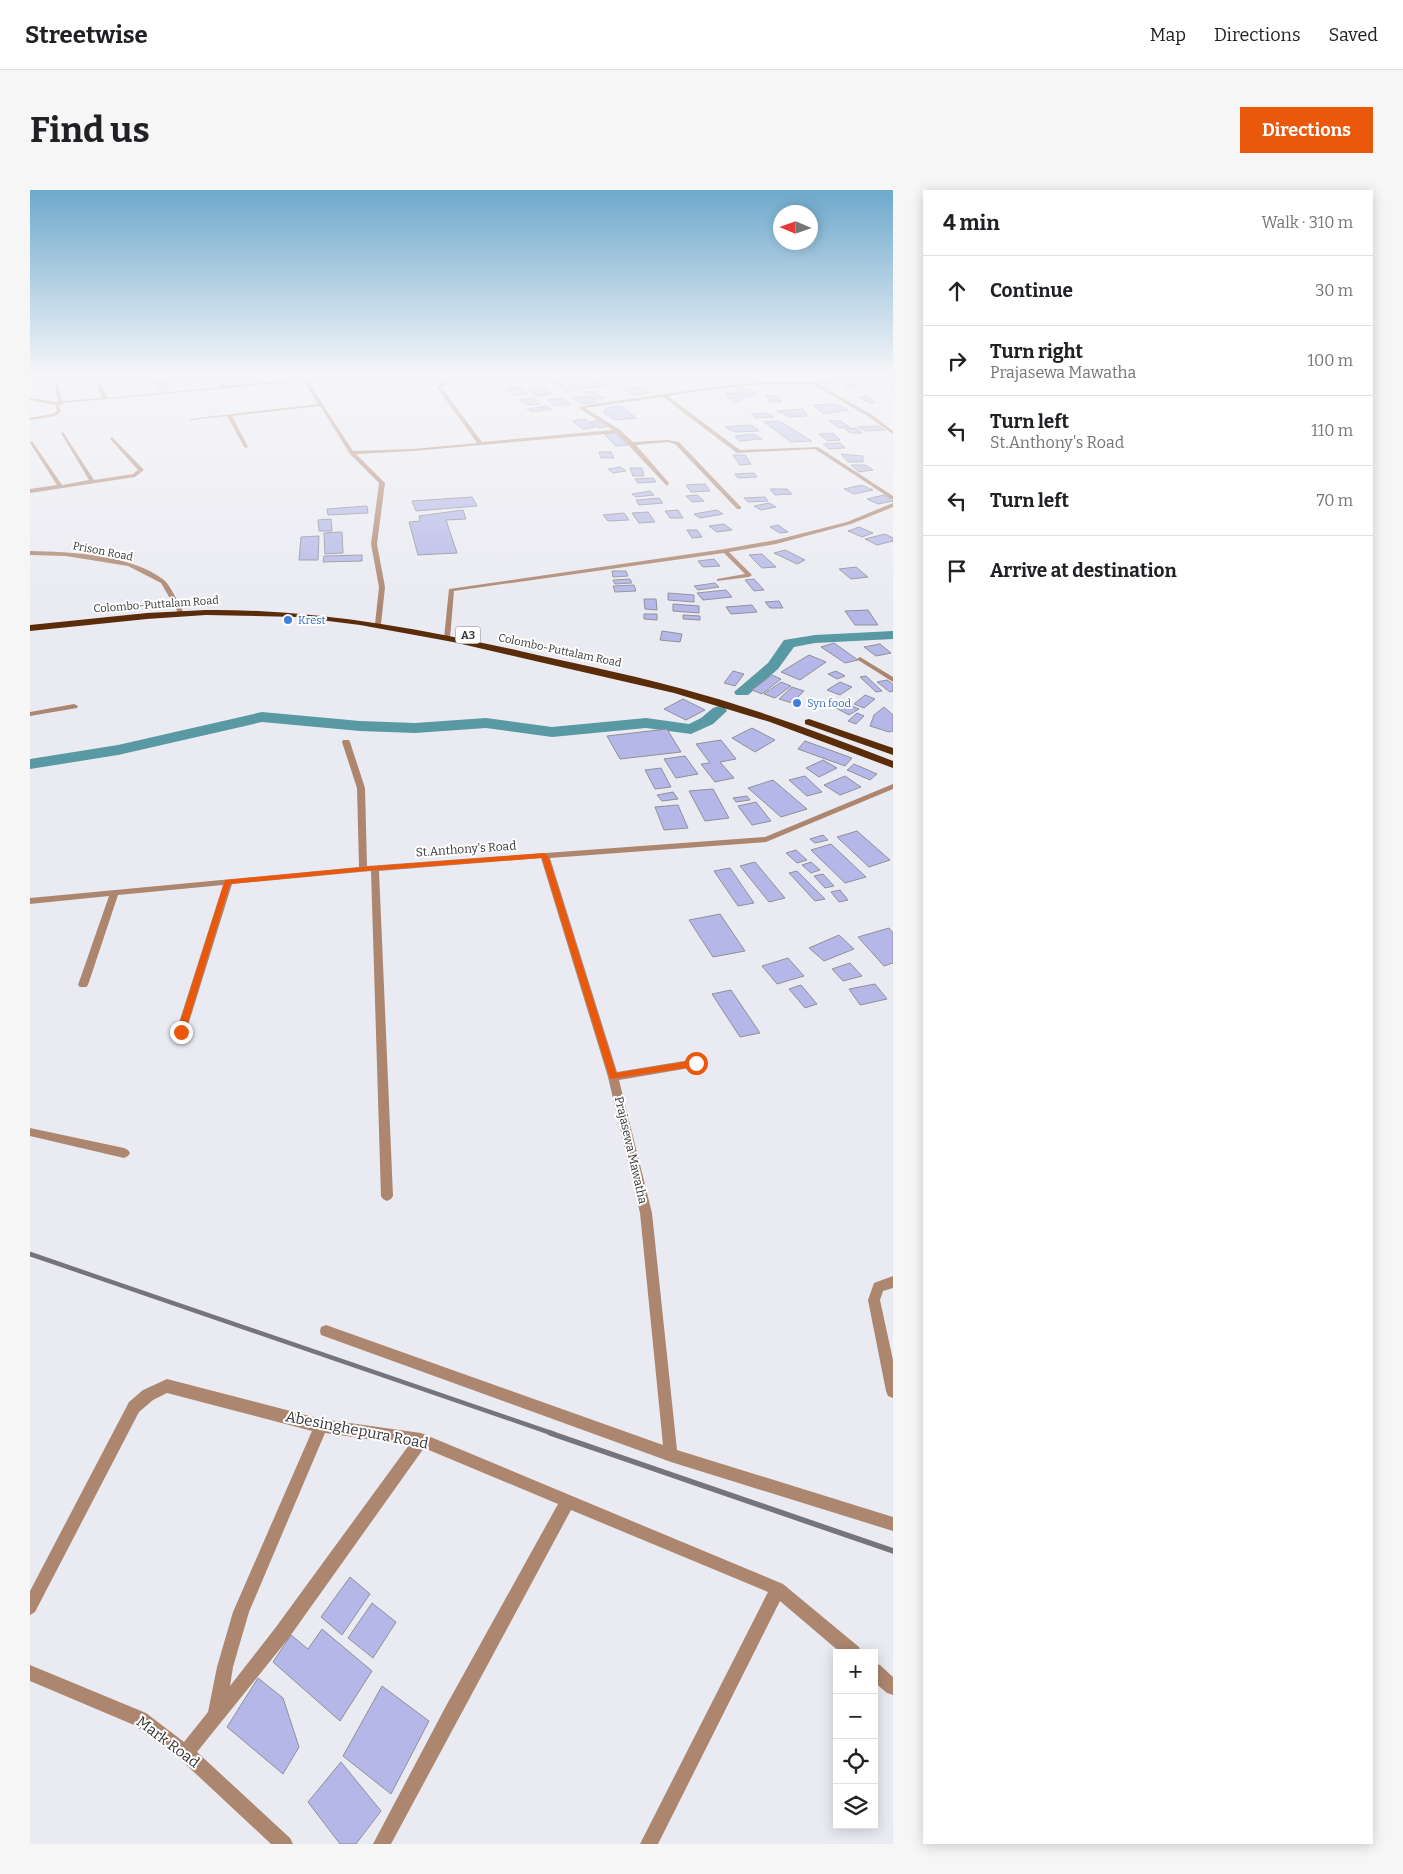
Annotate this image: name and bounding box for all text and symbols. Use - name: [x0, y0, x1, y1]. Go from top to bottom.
- text: Streetwise: [25, 21, 148, 49]
- text: Map: [1150, 24, 1186, 46]
- text: Directions: [1214, 24, 1301, 46]
- text: Saved: [1329, 24, 1378, 46]
- button: Directions: [1240, 107, 1373, 153]
- text: Find us: [30, 109, 150, 151]
- north arrow: [773, 205, 818, 250]
- text: 4 min: [943, 210, 1000, 236]
- text: Walk · 310 m: [1261, 213, 1353, 232]
- icon: ahead: [943, 277, 971, 305]
- text: Continue: [990, 279, 1073, 302]
- text: 30 m: [1315, 281, 1353, 300]
- text: Turn right: [990, 340, 1083, 363]
- icon: right: [943, 347, 971, 375]
- text: 100 m: [1308, 351, 1353, 370]
- text: Prajasewa Mawatha: [990, 363, 1136, 382]
- text: Turn left: [990, 410, 1069, 433]
- icon: left: [943, 417, 971, 445]
- text: 110 m: [1311, 421, 1353, 440]
- text: St.Anthony's Road: [990, 433, 1124, 452]
- icon: left: [943, 487, 971, 515]
- text: Turn left: [990, 489, 1069, 512]
- text: 70 m: [1317, 491, 1353, 510]
- street label: Prison Road: [72, 539, 135, 564]
- icon: arrive: [943, 557, 971, 585]
- text: Arrive at destination: [990, 559, 1177, 582]
- street label: Colombo-Puttalam Road: [93, 594, 220, 615]
- marker: Krest: [282, 614, 294, 626]
- place label: Krest: [298, 614, 325, 627]
- road number: A3: [456, 626, 480, 644]
- street label: Colombo-Puttalam Road: [497, 631, 623, 670]
- marker: Syn food: [791, 697, 803, 709]
- place label: Syn food: [807, 697, 851, 710]
- street label: St.Anthony's Road: [415, 839, 517, 859]
- route end: [170, 1021, 193, 1044]
- route start: [685, 1052, 708, 1075]
- street label: Prajasewa Mawatha: [612, 1095, 650, 1205]
- street label: Abesinghepura Road: [284, 1407, 430, 1453]
- map controls: [833, 1649, 878, 1829]
- button: +: [833, 1649, 878, 1694]
- button: −: [833, 1694, 878, 1739]
- street label: Mark Road: [133, 1712, 203, 1772]
- button: locate: [833, 1739, 878, 1784]
- button: layers: [833, 1784, 878, 1829]

